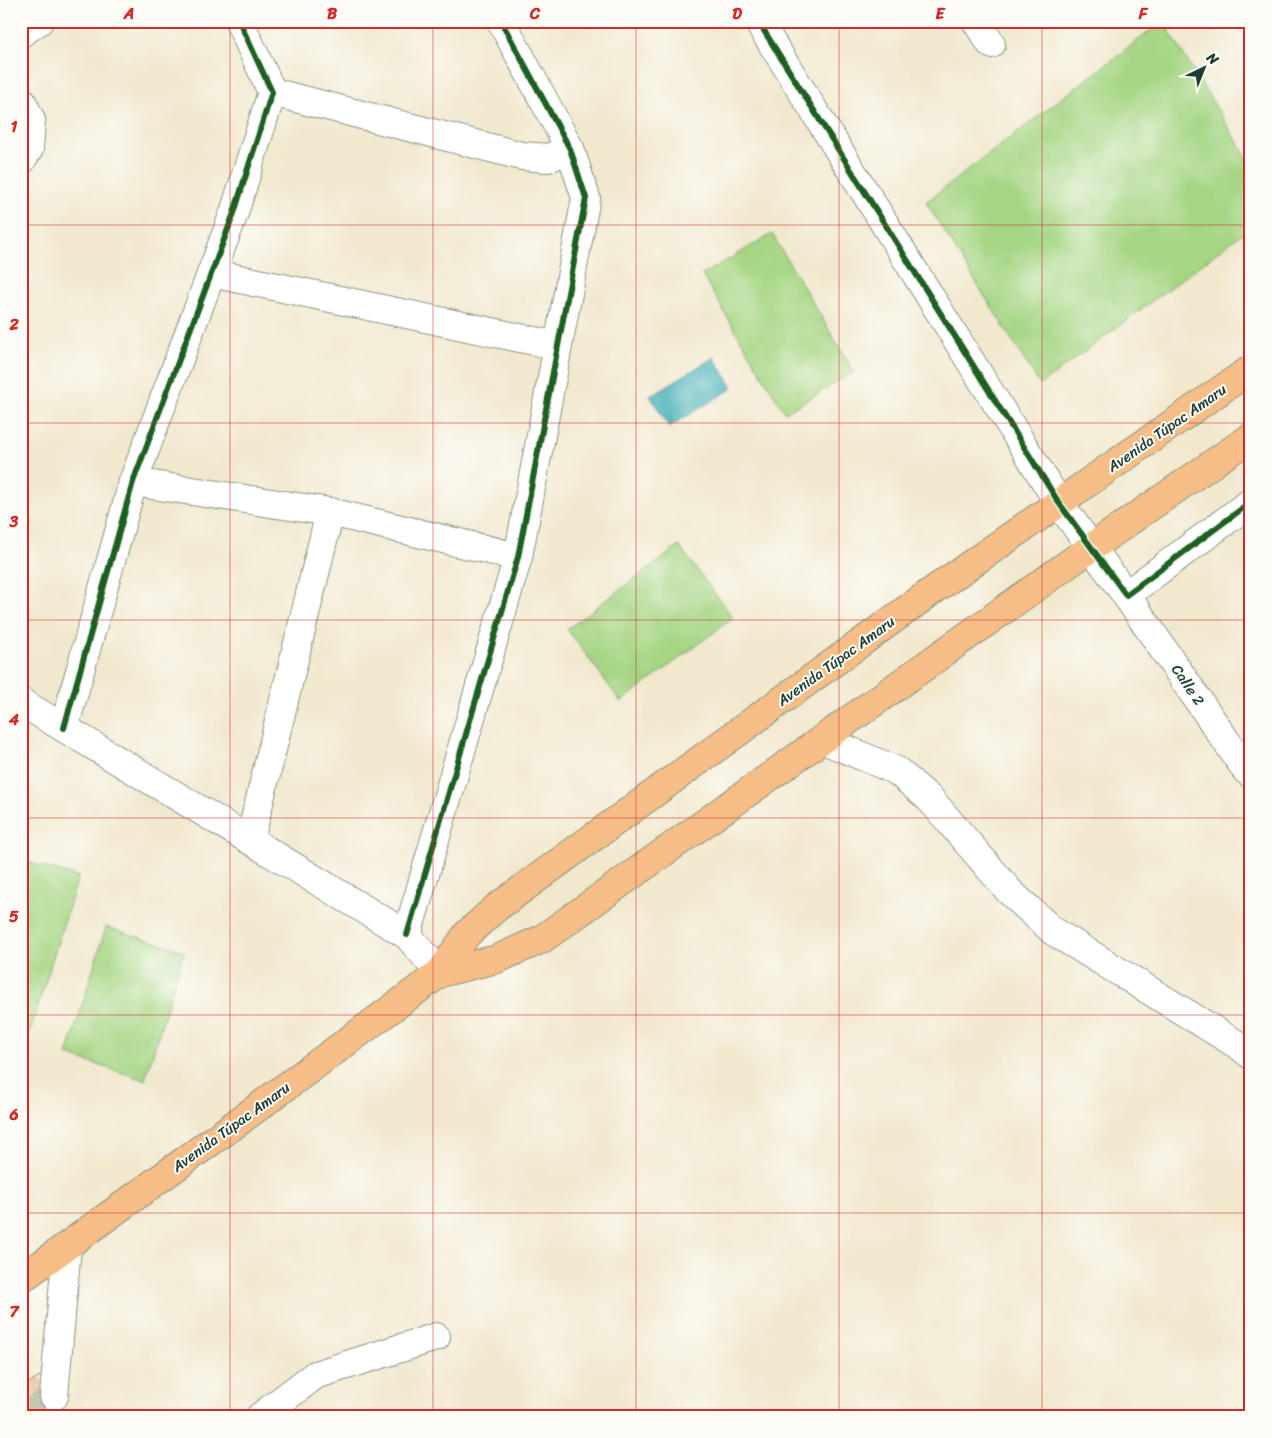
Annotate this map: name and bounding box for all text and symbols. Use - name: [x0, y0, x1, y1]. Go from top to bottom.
- text: A: [123, 0, 134, 28]
- text: B: [327, 0, 338, 28]
- text: C: [529, 0, 541, 28]
- text: D: [732, 0, 742, 28]
- text: E: [936, 0, 946, 28]
- text: F: [1138, 0, 1149, 28]
- north arrow: [1180, 42, 1230, 92]
- text: N: [1200, 46, 1225, 72]
- text: 1: [11, 112, 18, 141]
- text: 2: [8, 310, 19, 339]
- street label: Avenida Túpac Amaru: [1101, 377, 1232, 480]
- text: 3: [9, 507, 19, 536]
- street label: Avenida Túpac Amaru: [771, 609, 901, 714]
- street label: Calle 2: [1164, 659, 1212, 711]
- text: 4: [8, 705, 19, 734]
- text: 5: [9, 902, 19, 931]
- street label: Avenida Túpac Amaru: [166, 1075, 296, 1180]
- text: 6: [8, 1100, 19, 1129]
- text: 7: [9, 1297, 20, 1326]

